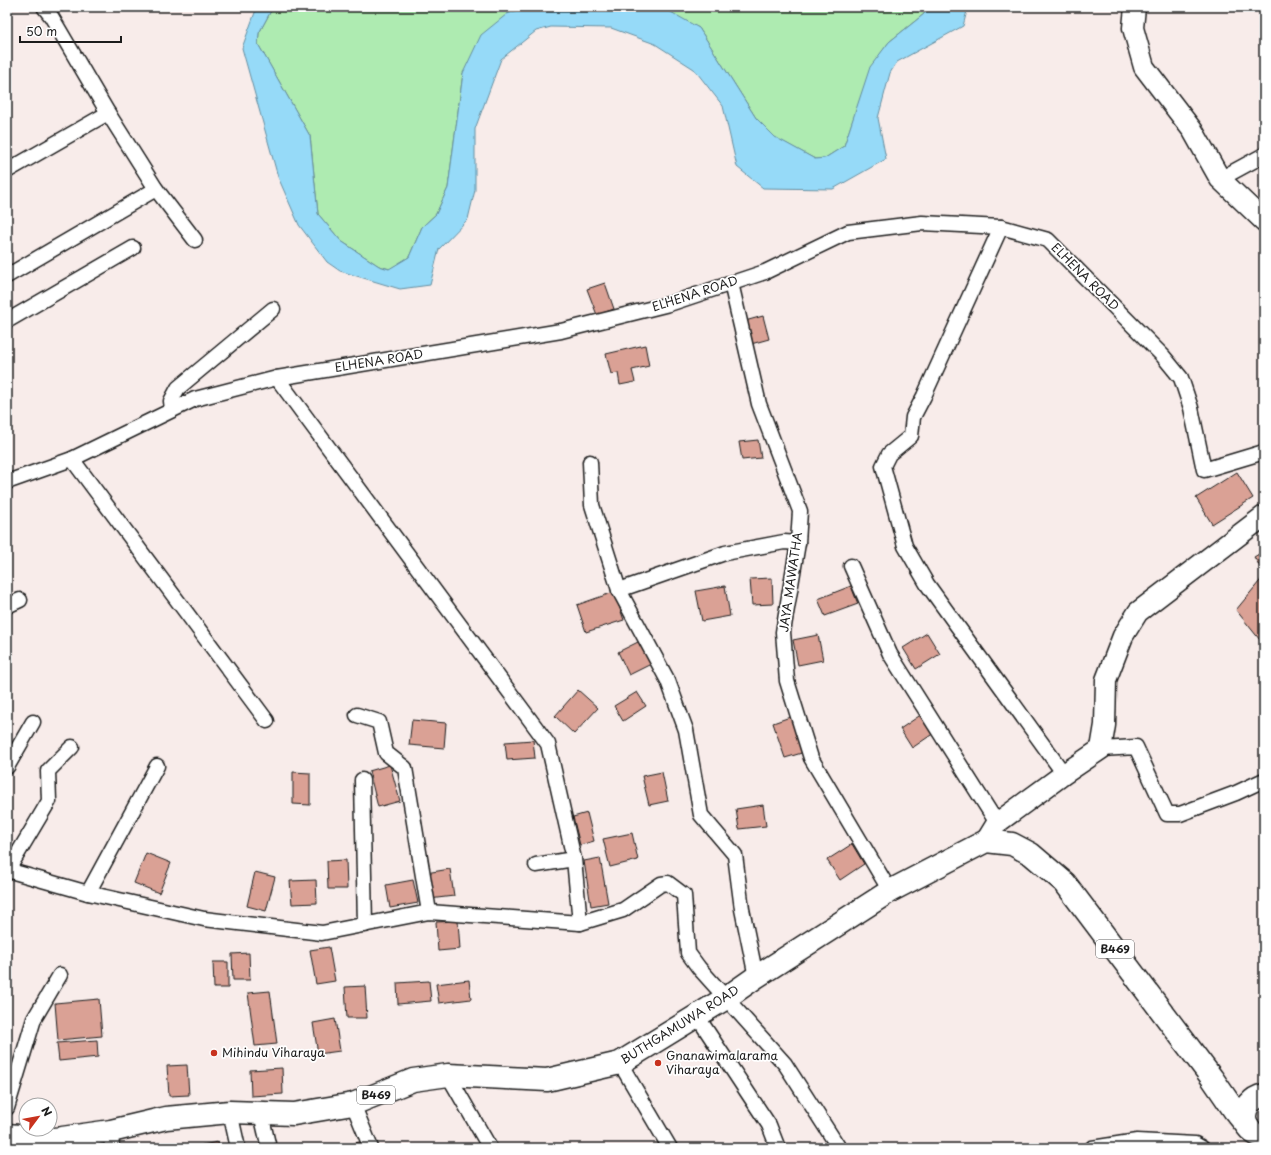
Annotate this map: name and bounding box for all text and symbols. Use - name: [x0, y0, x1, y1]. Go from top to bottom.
- scale bar: [20, 18, 121, 44]
- text: 50 m: [26, 22, 57, 40]
- street label: ELHENA ROAD: [1048, 238, 1124, 314]
- street label: ELHENA ROAD: [649, 271, 740, 315]
- street label: ELHENA ROAD: [333, 344, 424, 376]
- street label: JAYA MAWATHA: [774, 531, 806, 633]
- road number: B469: [1096, 940, 1134, 958]
- street label: BUTHGAMUWA ROAD: [617, 980, 742, 1068]
- place label: Mihindu Viharaya: [222, 1043, 325, 1061]
- place label: Gnanawimalarama Viharaya: [666, 1046, 779, 1078]
- marker: Mihindu Viharaya: [209, 1048, 219, 1058]
- marker: Gnanawimalarama Viharaya: [653, 1058, 663, 1068]
- road number: B469: [357, 1086, 395, 1104]
- north arrow: [18, 1097, 58, 1137]
- text: N: [37, 1103, 57, 1120]

